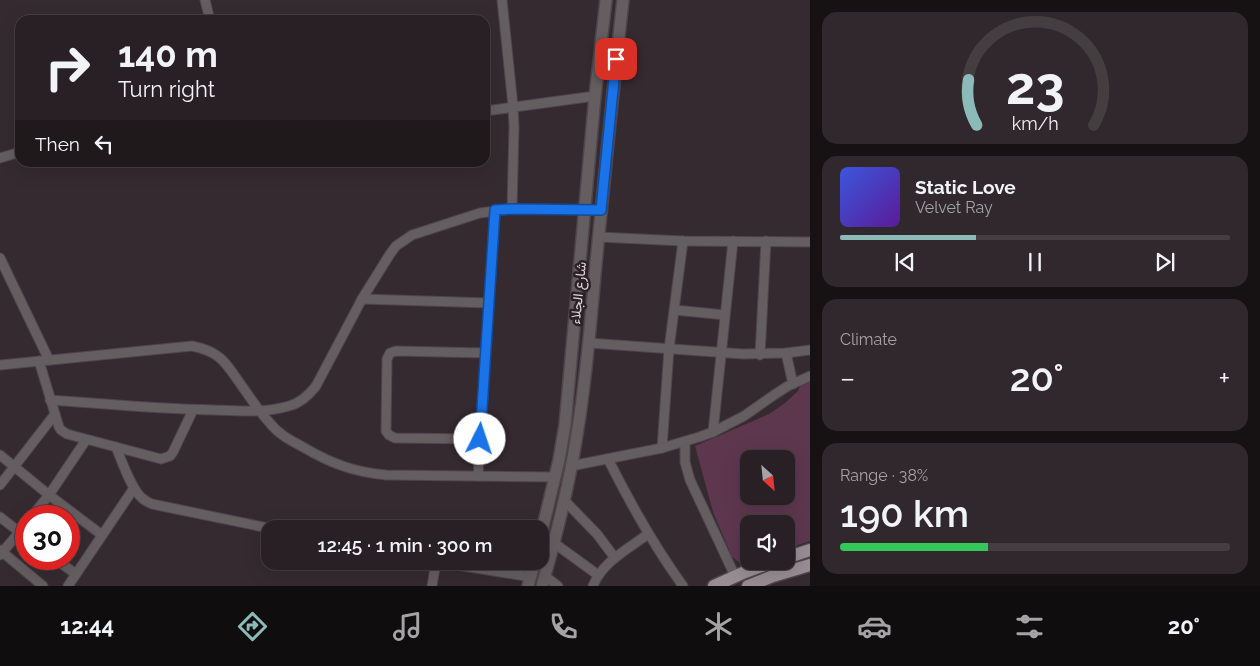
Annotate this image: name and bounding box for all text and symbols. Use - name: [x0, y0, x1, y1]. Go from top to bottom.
- text: 140 m: [118, 34, 218, 75]
- icon: right: [35, 35, 100, 100]
- pin: [595, 38, 637, 80]
- icon: arrive: [602, 45, 630, 73]
- text: 23: [1006, 55, 1064, 116]
- text: Turn right: [118, 76, 215, 102]
- text: km/h: [1011, 113, 1059, 134]
- icon: left: [90, 130, 118, 158]
- text: Then: [35, 133, 80, 155]
- text: Static Love: [915, 176, 1016, 198]
- text: Velvet Ray: [915, 198, 993, 217]
- icon: previous: [891, 248, 919, 276]
- icon: pause: [1021, 248, 1049, 276]
- icon: next: [1151, 248, 1179, 276]
- street label: شارع الجلاء: [567, 261, 592, 325]
- text: Climate: [840, 330, 897, 349]
- text: 20°: [1010, 355, 1064, 400]
- text: −: [840, 362, 855, 395]
- text: +: [1218, 362, 1230, 395]
- position arrow: [453, 412, 505, 464]
- north arrow: [740, 450, 795, 505]
- map controls: [740, 450, 795, 570]
- text: Range · 38%: [840, 466, 928, 485]
- text: 190 km: [840, 491, 969, 536]
- speed limit sign: 30: [15, 505, 80, 570]
- button: sound: [740, 515, 795, 570]
- text: 12:45 · 1 min · 300 m: [318, 534, 492, 556]
- icon: directions: [235, 609, 270, 644]
- icon: music: [390, 609, 425, 644]
- icon: phone: [546, 609, 581, 644]
- icon: climate: [701, 609, 736, 644]
- icon: car: [857, 609, 892, 644]
- icon: filters: [1012, 609, 1047, 644]
- text: 12:44: [60, 613, 114, 639]
- text: 20°: [1168, 613, 1200, 639]

